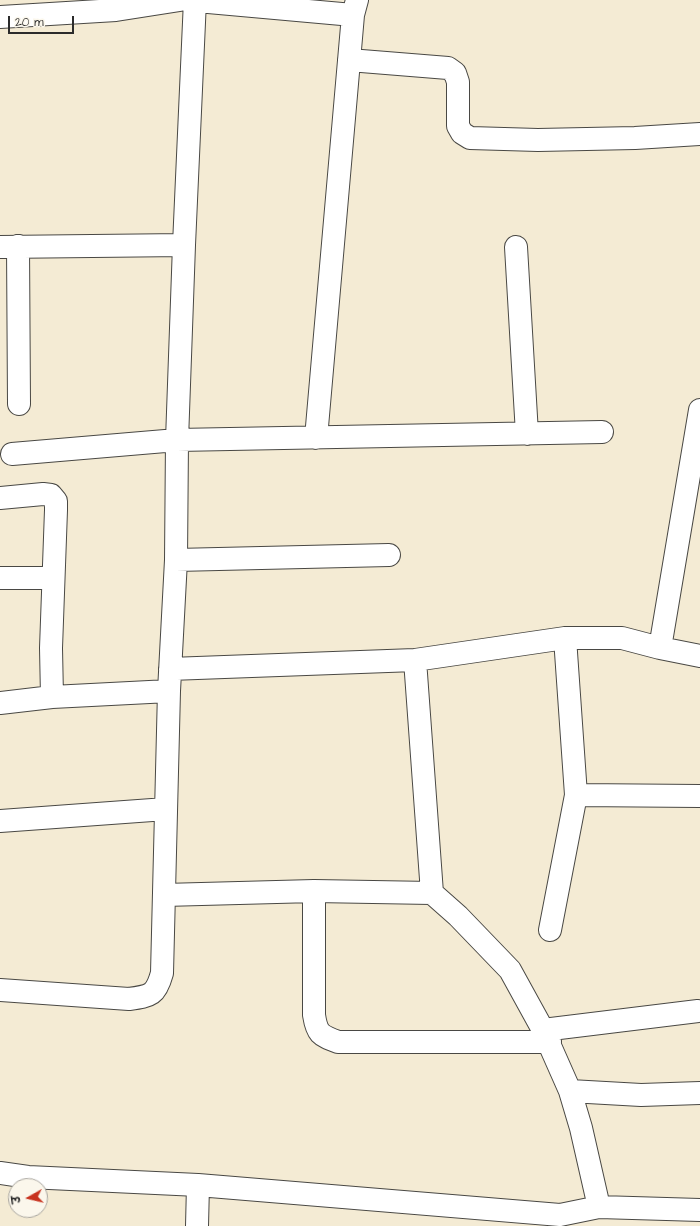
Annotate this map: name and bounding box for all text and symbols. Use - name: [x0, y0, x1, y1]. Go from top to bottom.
- scale bar: [10, 8, 76, 34]
- text: 20 m: [15, 14, 44, 31]
- north arrow: [8, 1178, 48, 1218]
- text: उ: [9, 1195, 25, 1204]

